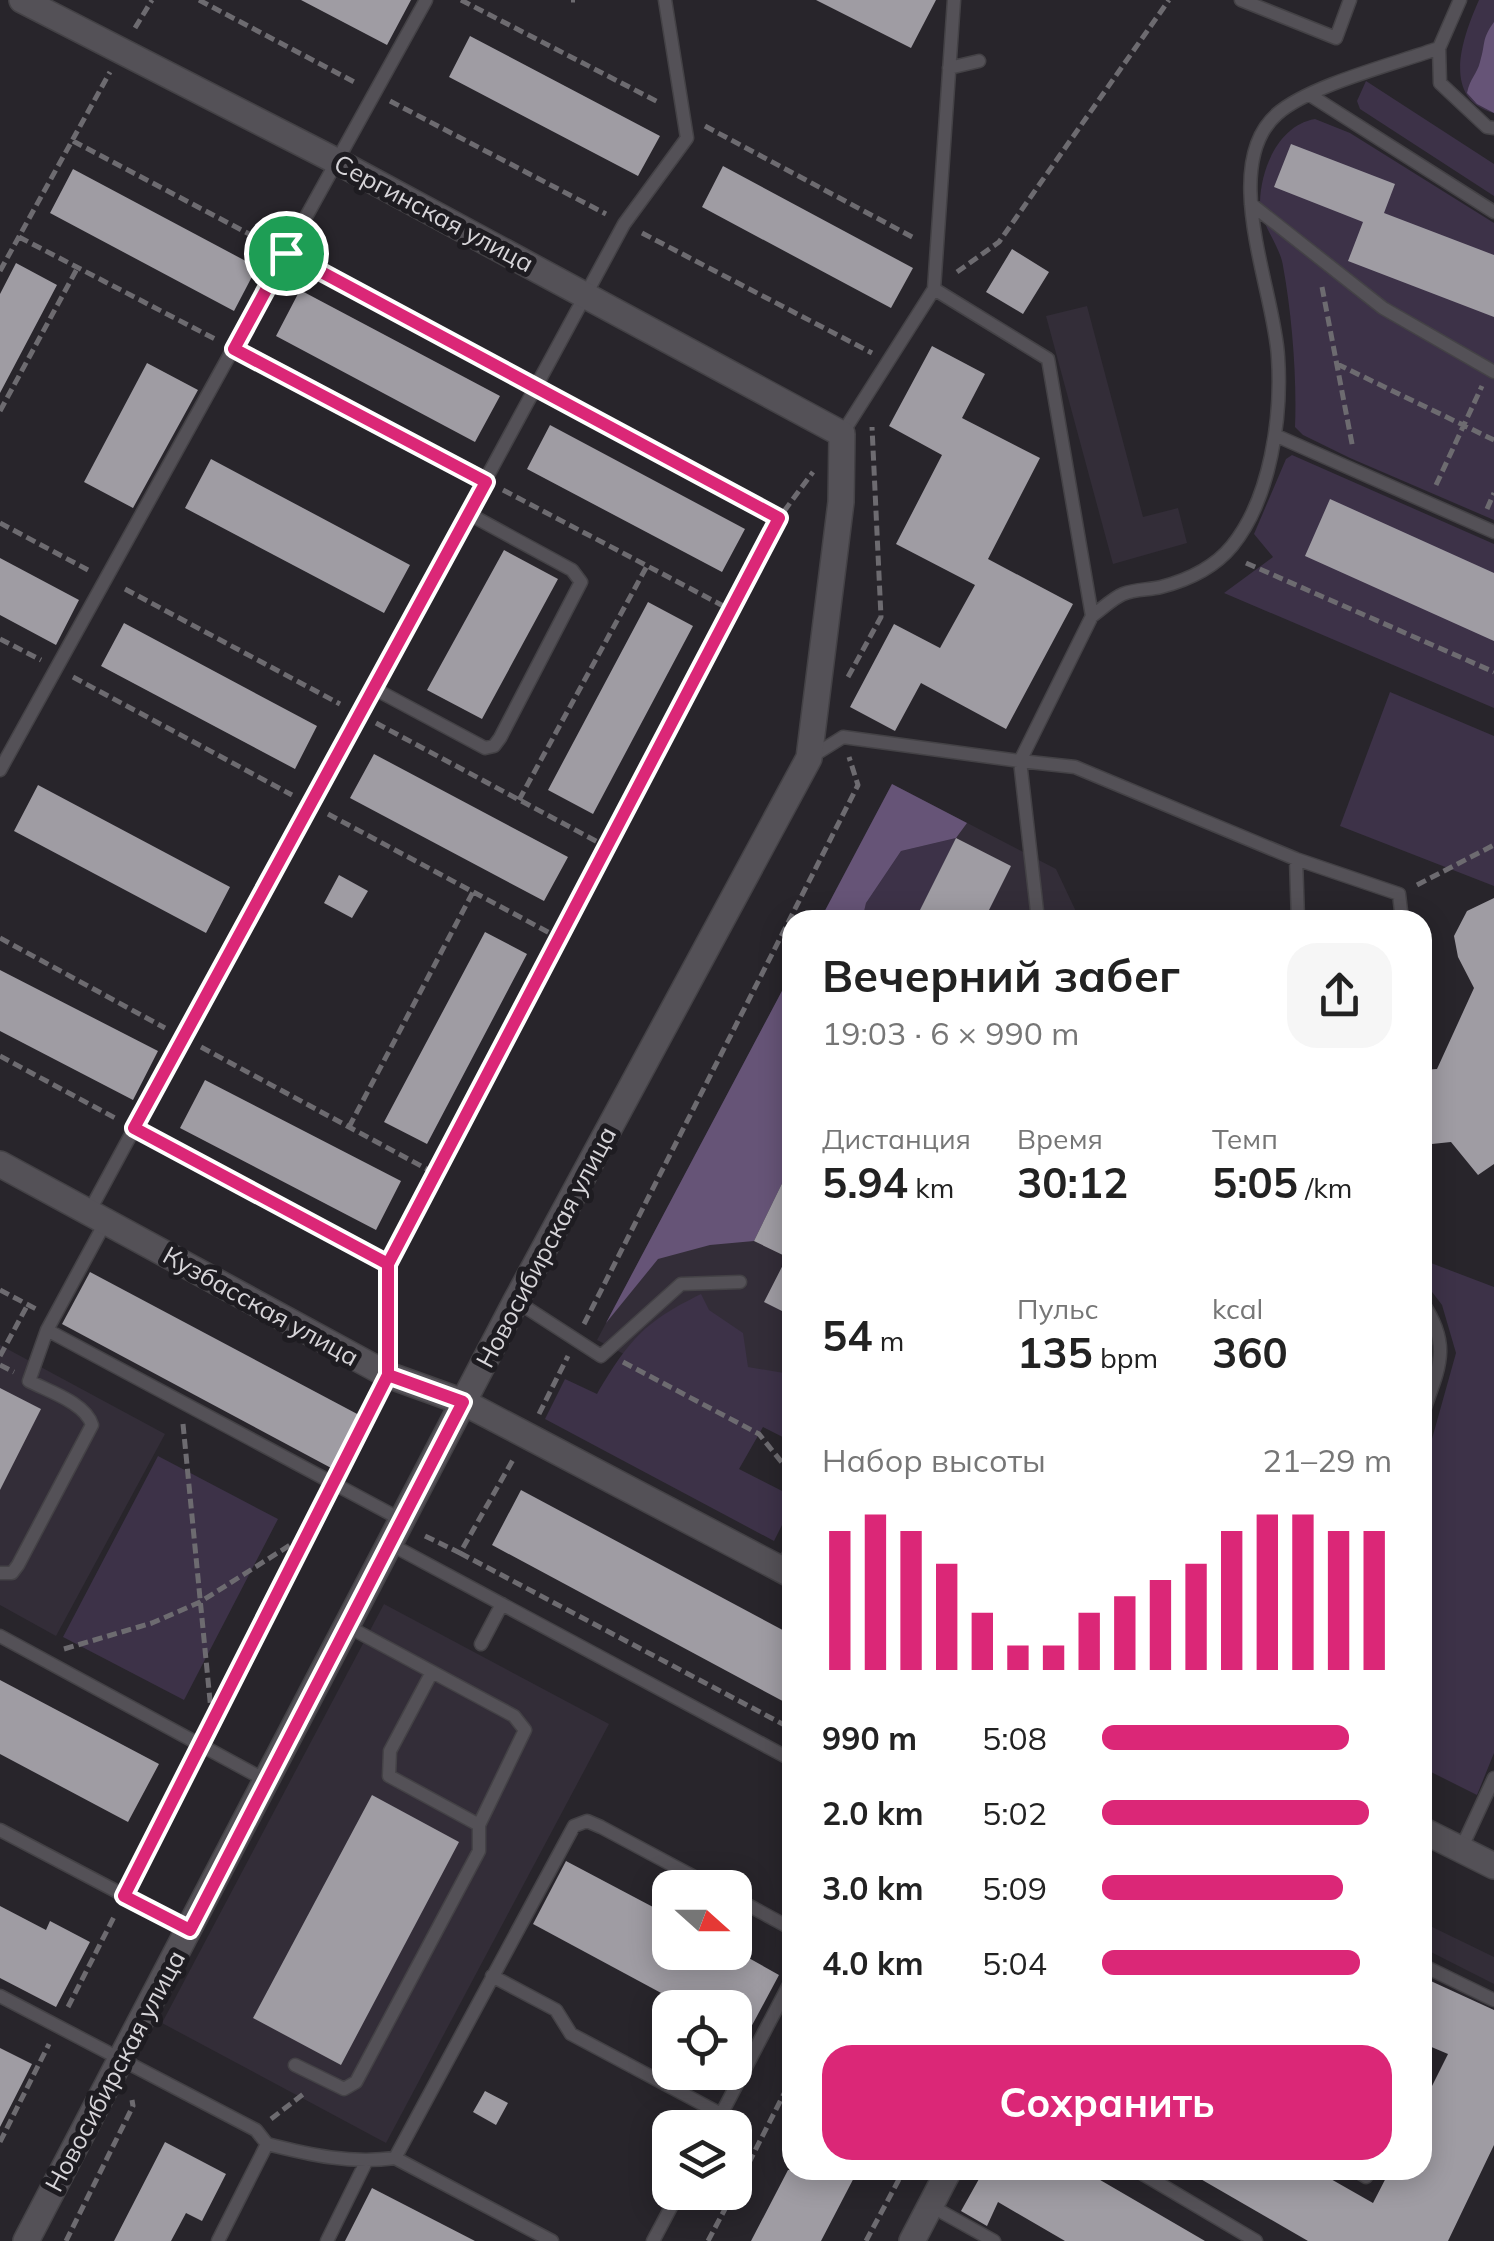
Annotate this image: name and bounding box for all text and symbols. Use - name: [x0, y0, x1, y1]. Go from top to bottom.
- street label: Сергинская улица: [329, 147, 539, 278]
- pin: [244, 211, 329, 296]
- icon: arrive: [259, 226, 314, 281]
- button: share: [1287, 943, 1392, 1048]
- text: Вечерний забег: [822, 947, 1180, 1003]
- text: 19:03 · 6 × 990 m: [822, 1013, 1079, 1053]
- street label: Новосибирская улица: [469, 1121, 622, 1373]
- text: Дистанция: [822, 1121, 971, 1156]
- text: Время: [1017, 1121, 1103, 1156]
- text: Темп: [1212, 1121, 1278, 1156]
- text: 5.94: [822, 1156, 908, 1209]
- text: 30:12: [1017, 1156, 1128, 1209]
- text: 5:05: [1212, 1156, 1298, 1209]
- text: km: [908, 1170, 954, 1205]
- text: /km: [1298, 1170, 1352, 1205]
- street label: Кузбасская улица: [158, 1239, 364, 1372]
- text: Пульс: [1017, 1291, 1099, 1326]
- text: kcal: [1212, 1291, 1263, 1326]
- text: 54: [822, 1309, 872, 1362]
- text: m: [872, 1323, 904, 1358]
- text: 135: [1017, 1326, 1093, 1379]
- text: 360: [1212, 1326, 1288, 1379]
- text: bpm: [1093, 1340, 1158, 1375]
- text: Набор высоты: [822, 1440, 1046, 1480]
- text: 21–29 m: [1263, 1440, 1392, 1480]
- text: 990 m: [822, 1718, 917, 1758]
- text: 5:08: [982, 1718, 1047, 1758]
- text: 2.0 km: [822, 1793, 924, 1833]
- text: 5:02: [982, 1793, 1047, 1833]
- text: 3.0 km: [822, 1868, 924, 1908]
- text: 5:09: [982, 1868, 1047, 1908]
- north arrow: [652, 1870, 752, 1970]
- map controls: [652, 1870, 752, 2210]
- text: 4.0 km: [822, 1943, 924, 1983]
- text: 5:04: [982, 1943, 1047, 1983]
- street label: Новосибирская улица: [38, 1945, 191, 2197]
- button: locate: [652, 1990, 752, 2090]
- button: Сохранить: [822, 2045, 1392, 2160]
- button: layers: [652, 2110, 752, 2210]

